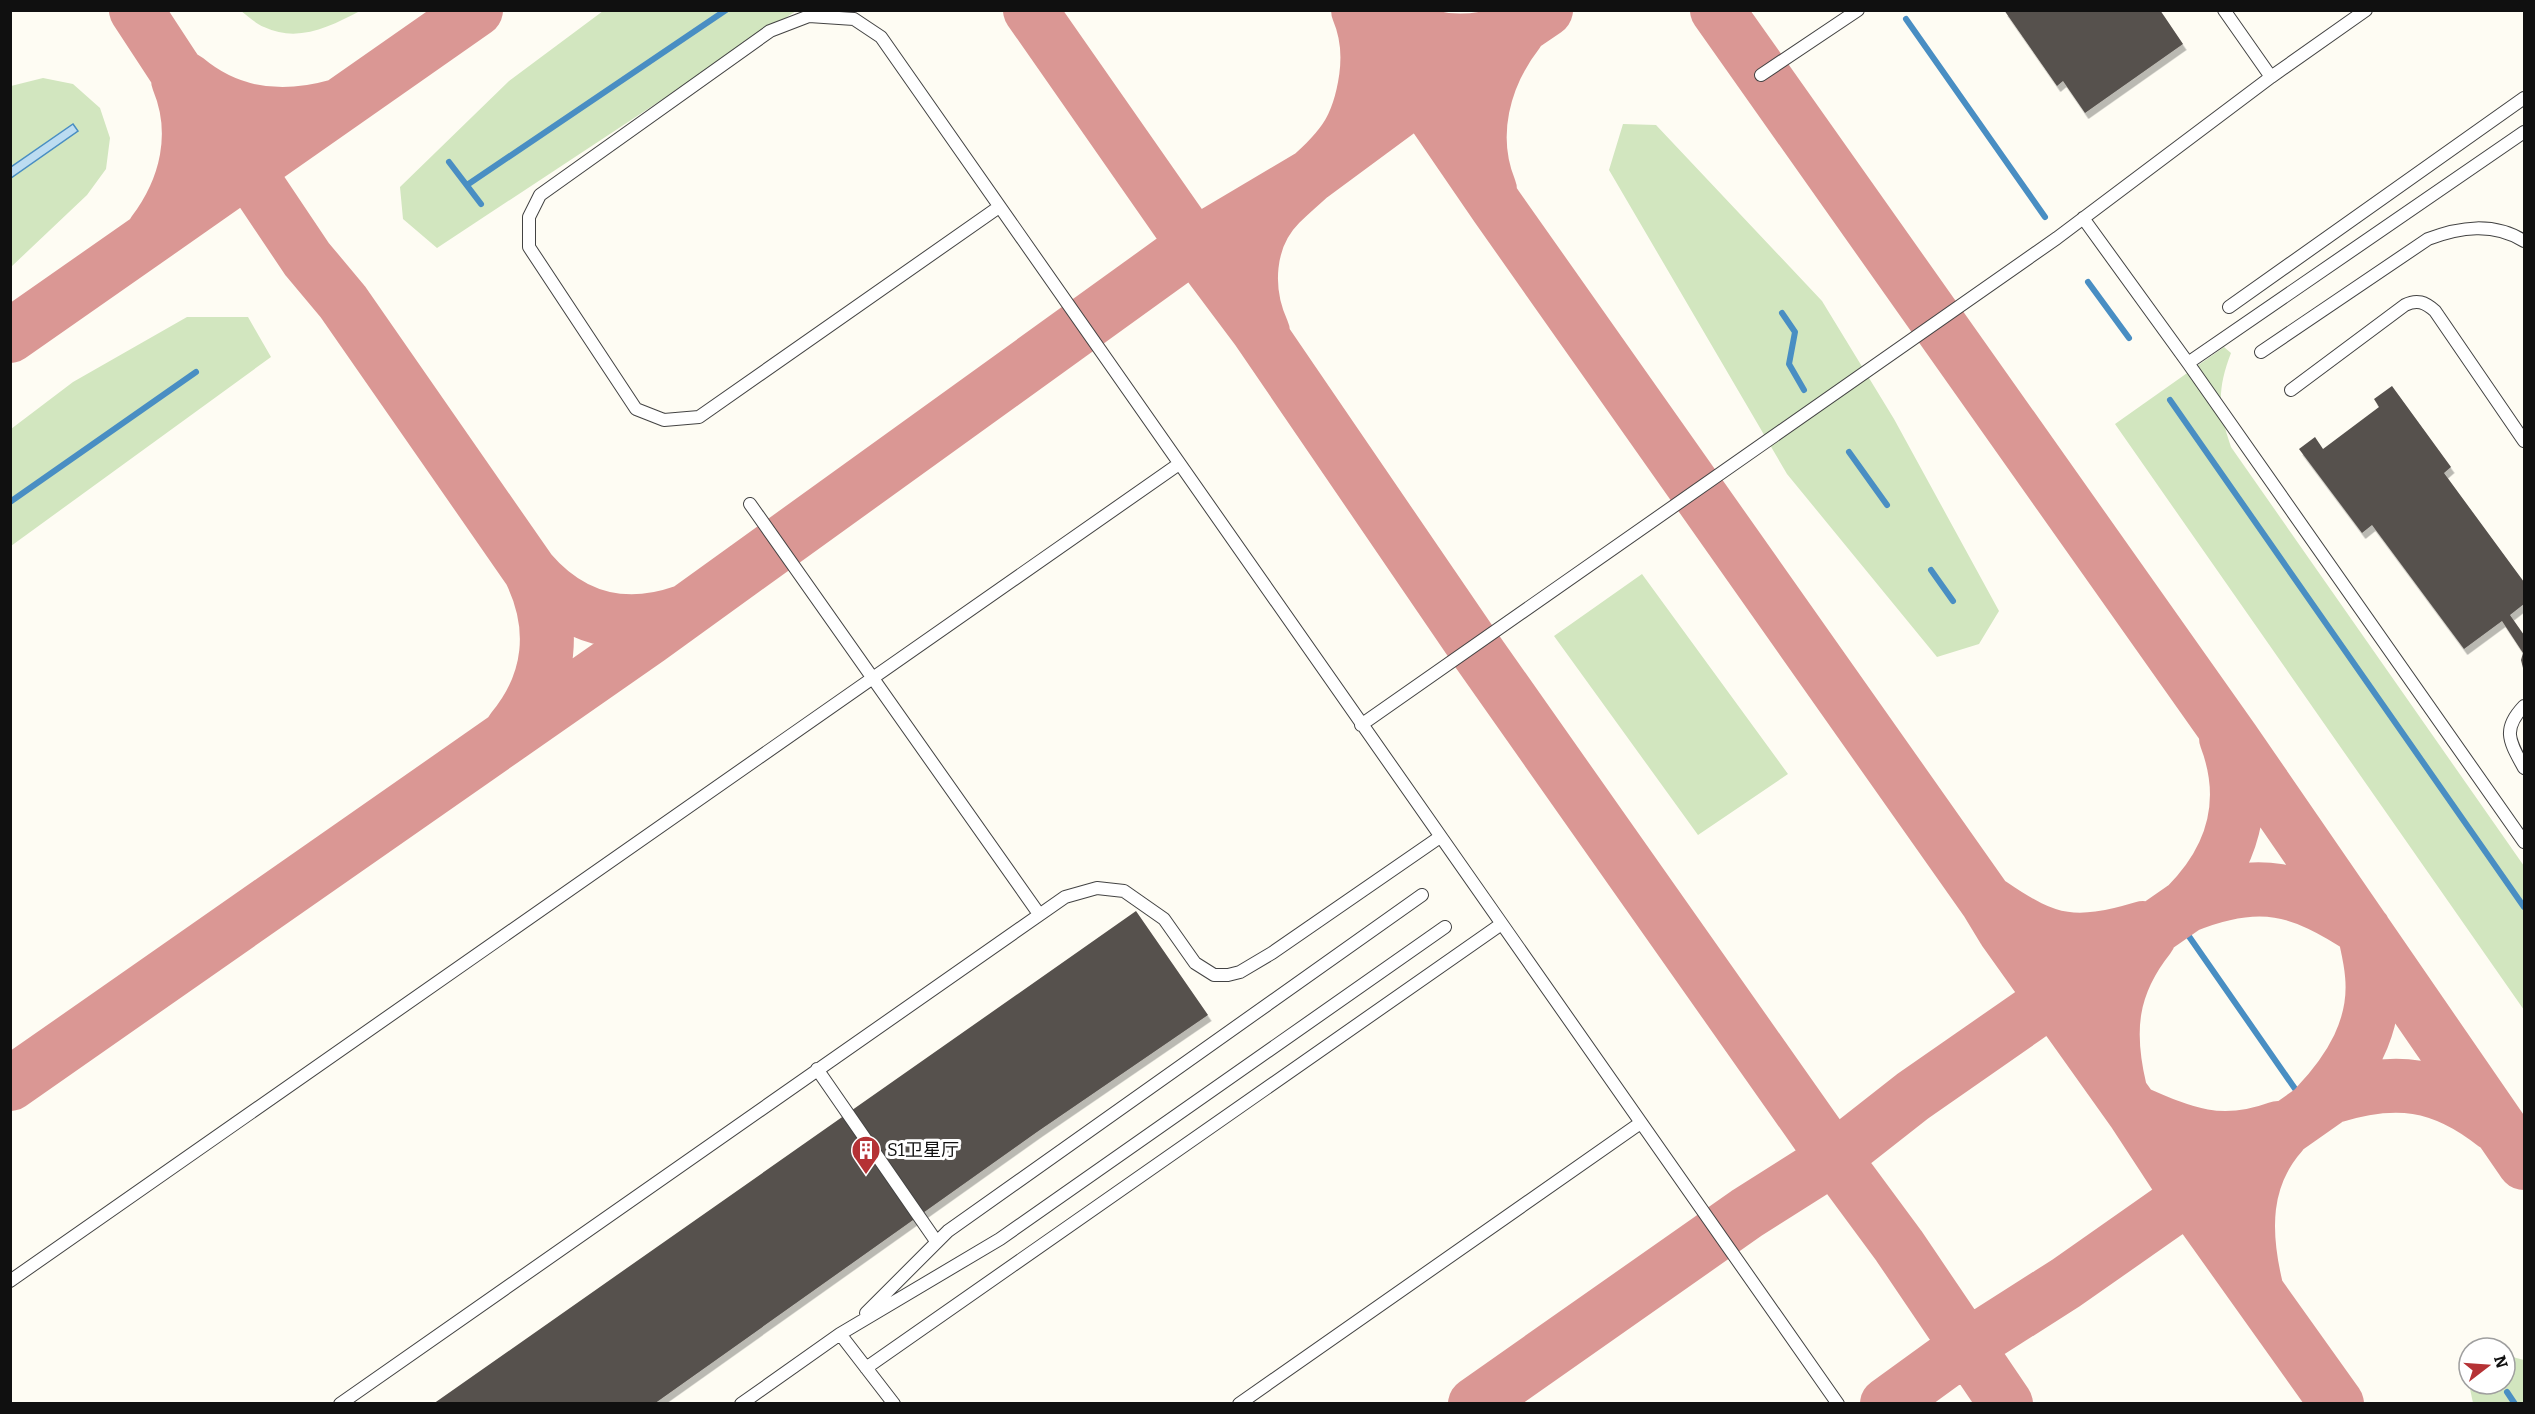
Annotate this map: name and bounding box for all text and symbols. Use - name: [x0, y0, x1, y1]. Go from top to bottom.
- building icon: S1卫星厅: [850, 1134, 882, 1176]
- place label: S1卫星厅: [887, 1139, 959, 1161]
- north arrow: [2457, 1336, 2517, 1396]
- text: N: [2490, 1353, 2512, 1370]

